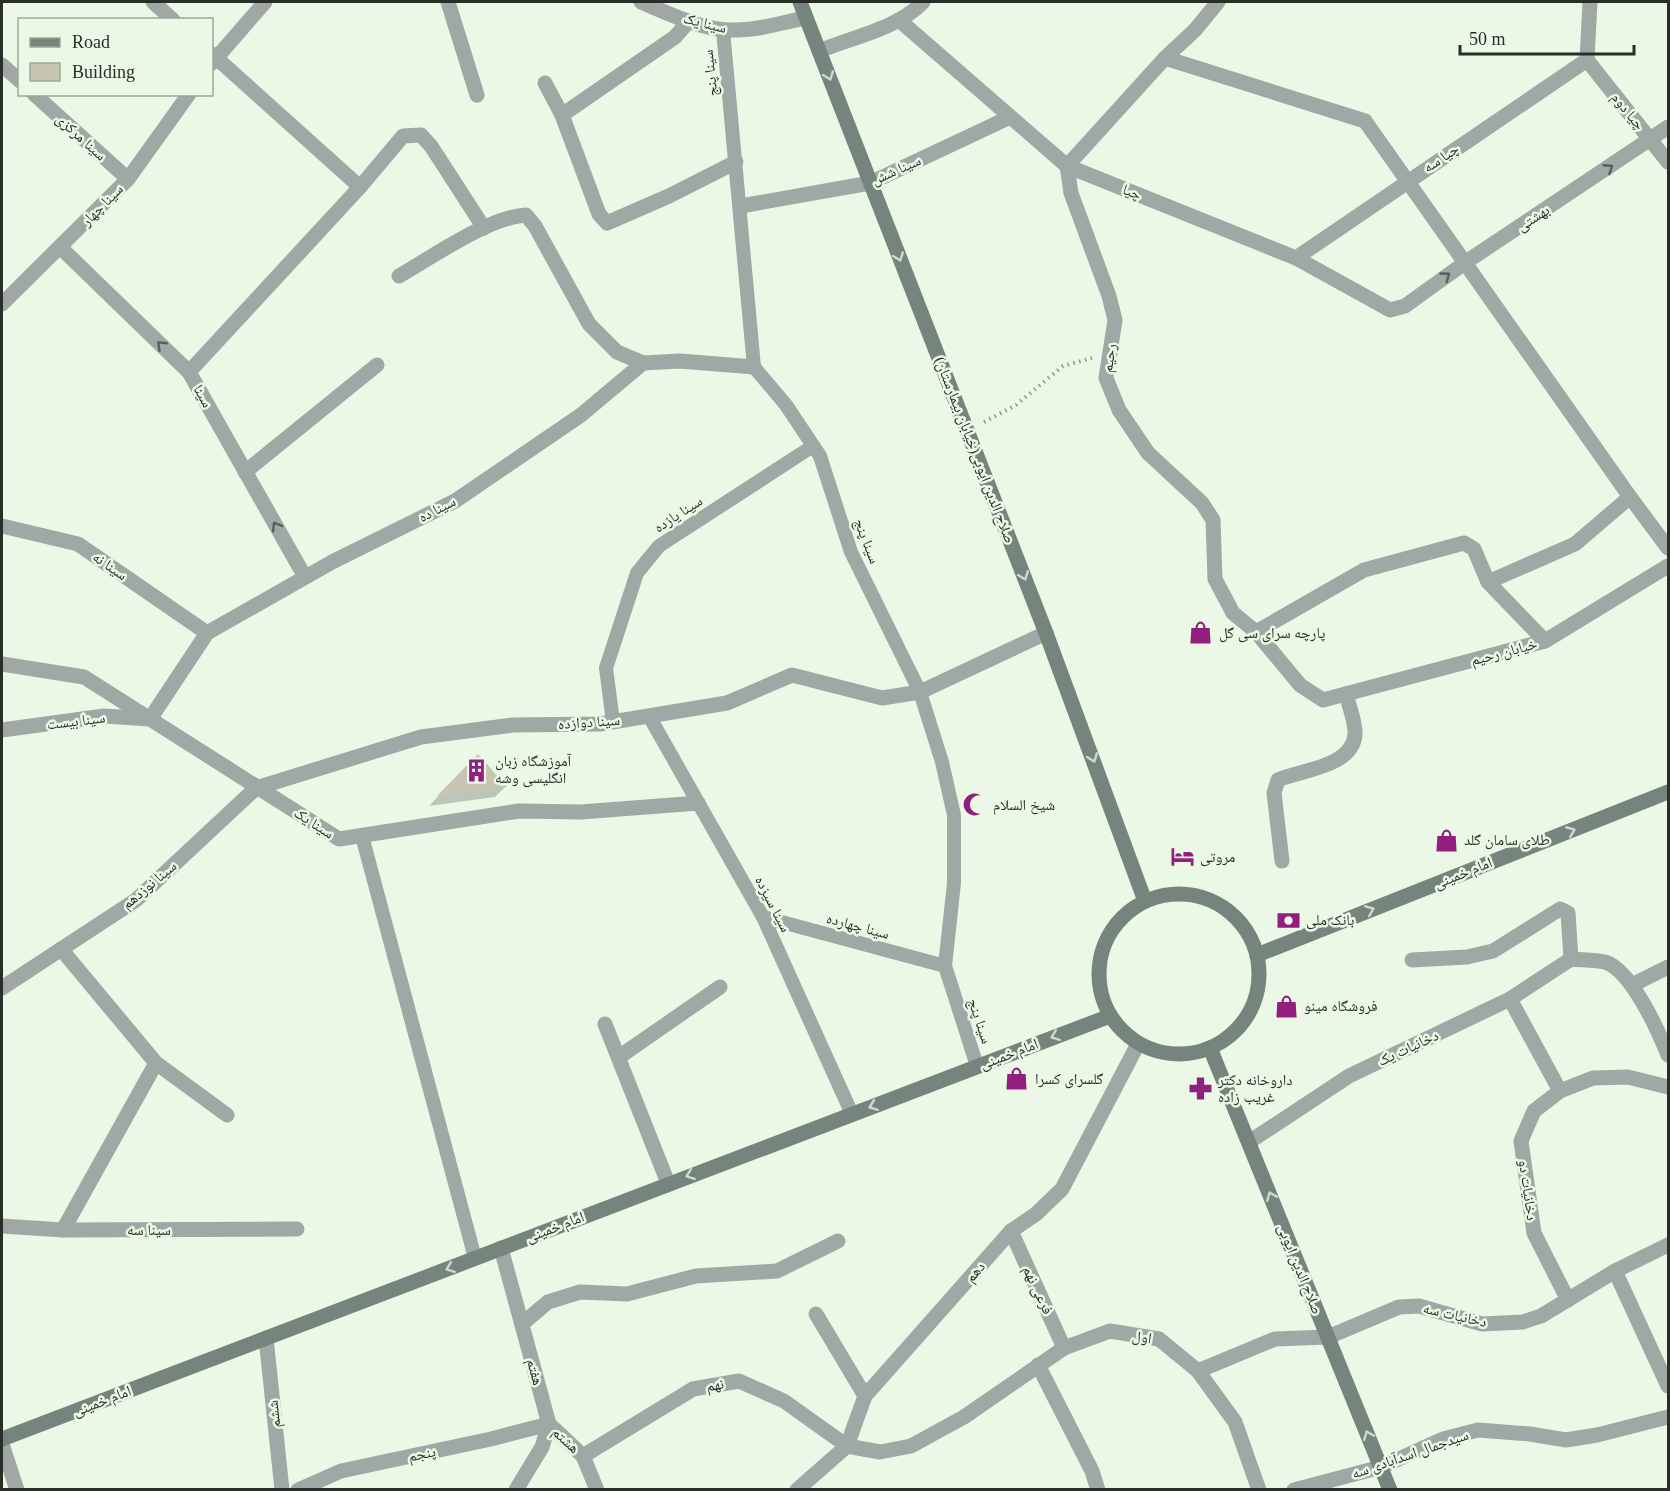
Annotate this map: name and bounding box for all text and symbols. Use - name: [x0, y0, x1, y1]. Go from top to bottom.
- street label: سینا یک: [682, 10, 728, 36]
- legend: [18, 18, 213, 96]
- scale bar: [1460, 18, 1634, 56]
- text: 50 m: [1469, 29, 1506, 49]
- text: Road: [72, 32, 110, 52]
- street label: سینا پنج: [700, 49, 722, 97]
- text: Building: [72, 62, 135, 82]
- one-way arrow: [821, 70, 834, 80]
- street label: چیا دوم: [1607, 89, 1648, 134]
- street label: سینا مرکزی: [51, 110, 109, 165]
- street label: چیا سه: [1420, 140, 1463, 176]
- street label: سینا شش: [869, 152, 924, 190]
- one-way arrow: [1602, 164, 1613, 175]
- street label: سینا چهار: [77, 181, 127, 230]
- street label: چیا: [1120, 181, 1144, 204]
- street label: بهشتی: [1514, 202, 1553, 236]
- one-way arrow: [892, 251, 905, 262]
- one-way arrow: [1440, 272, 1451, 283]
- one-way arrow: [158, 341, 169, 352]
- street label: رحیم: [1099, 342, 1121, 374]
- street label: صلاح الدین ایوبی(خیابان بیمارستان): [930, 355, 1018, 546]
- street label: سینا: [190, 382, 216, 410]
- street label: سینا یازده: [651, 492, 706, 536]
- street label: سینا ده: [416, 493, 458, 525]
- street label: سینا پنج: [849, 516, 883, 567]
- one-way arrow: [272, 522, 283, 532]
- street label: سینا نه: [90, 549, 130, 584]
- one-way arrow: [1017, 570, 1029, 581]
- shop icon: پارچه سرای سی گل: [1188, 620, 1214, 646]
- place label: پارچه سرای سی گل: [1219, 625, 1325, 643]
- street label: خیابان رحیم: [1469, 635, 1540, 670]
- street label: سینا بیست: [46, 709, 106, 733]
- street label: سینا دوازده: [557, 712, 621, 733]
- one-way arrow: [1085, 752, 1098, 763]
- place label: آموزشگاه زبان انگلیسی وشه: [495, 753, 572, 788]
- building icon: آموزشگاه زبان انگلیسی وشه: [464, 757, 490, 783]
- mosque icon: شیخ السلام: [962, 792, 988, 818]
- place label: شیخ السلام: [993, 797, 1055, 815]
- street label: سینا یک: [291, 804, 337, 842]
- one-way arrow: [1565, 825, 1576, 838]
- shop icon: طلای سامان گلد: [1433, 827, 1459, 853]
- place label: طلای سامان گلد: [1464, 832, 1550, 850]
- hotel icon: مروتی: [1169, 844, 1195, 870]
- place label: مروتی: [1200, 849, 1236, 867]
- street label: امام خمینی: [1432, 854, 1495, 894]
- street label: سینا نوزدهم: [119, 858, 181, 914]
- street label: سینا سیزده: [751, 873, 794, 935]
- one-way arrow: [1364, 905, 1375, 917]
- bank icon: بانک ملی: [1275, 907, 1301, 933]
- street label: سینا چهارده: [825, 910, 891, 943]
- place label: بانک ملی: [1306, 912, 1354, 930]
- shop icon: فروشگاه مینو: [1273, 993, 1299, 1019]
- street label: سینا پنج: [963, 996, 995, 1046]
- place label: فروشگاه مینو: [1304, 998, 1377, 1015]
- street label: دخانیات یک: [1375, 1027, 1441, 1069]
- one-way arrow: [1050, 1029, 1061, 1042]
- street label: امام خمینی: [978, 1036, 1041, 1074]
- shop icon: گلسرای کسرا: [1004, 1066, 1030, 1092]
- place label: گلسرای کسرا: [1035, 1071, 1104, 1089]
- place label: داروخانه دکتر غریب زاده: [1217, 1072, 1292, 1106]
- pharmacy icon: داروخانه دکتر غریب زاده: [1187, 1076, 1213, 1102]
- one-way arrow: [868, 1099, 879, 1111]
- street label: دخانیات دو: [1515, 1158, 1540, 1222]
- one-way arrow: [685, 1167, 696, 1180]
- one-way arrow: [1266, 1192, 1278, 1203]
- street label: امام خمینی: [524, 1209, 587, 1247]
- street label: سینا سه: [127, 1222, 171, 1238]
- street label: صلاح الدین ایوبی: [1273, 1222, 1325, 1317]
- street label: دهم: [962, 1259, 990, 1287]
- one-way arrow: [445, 1261, 456, 1273]
- street label: فرعی نهم: [1018, 1263, 1056, 1318]
- street label: دخانیات سه: [1422, 1300, 1488, 1330]
- street label: اول: [1131, 1328, 1153, 1348]
- street label: هفتم: [522, 1357, 546, 1388]
- street label: نهم: [705, 1376, 725, 1396]
- street label: امام خمینی: [71, 1383, 134, 1421]
- street label: ششم: [265, 1399, 285, 1429]
- street label: هشتم: [548, 1424, 583, 1458]
- street label: سیدجمال اسدآبادی سه: [1349, 1426, 1471, 1483]
- one-way arrow: [1363, 1431, 1375, 1442]
- street label: پنجم: [407, 1443, 437, 1467]

